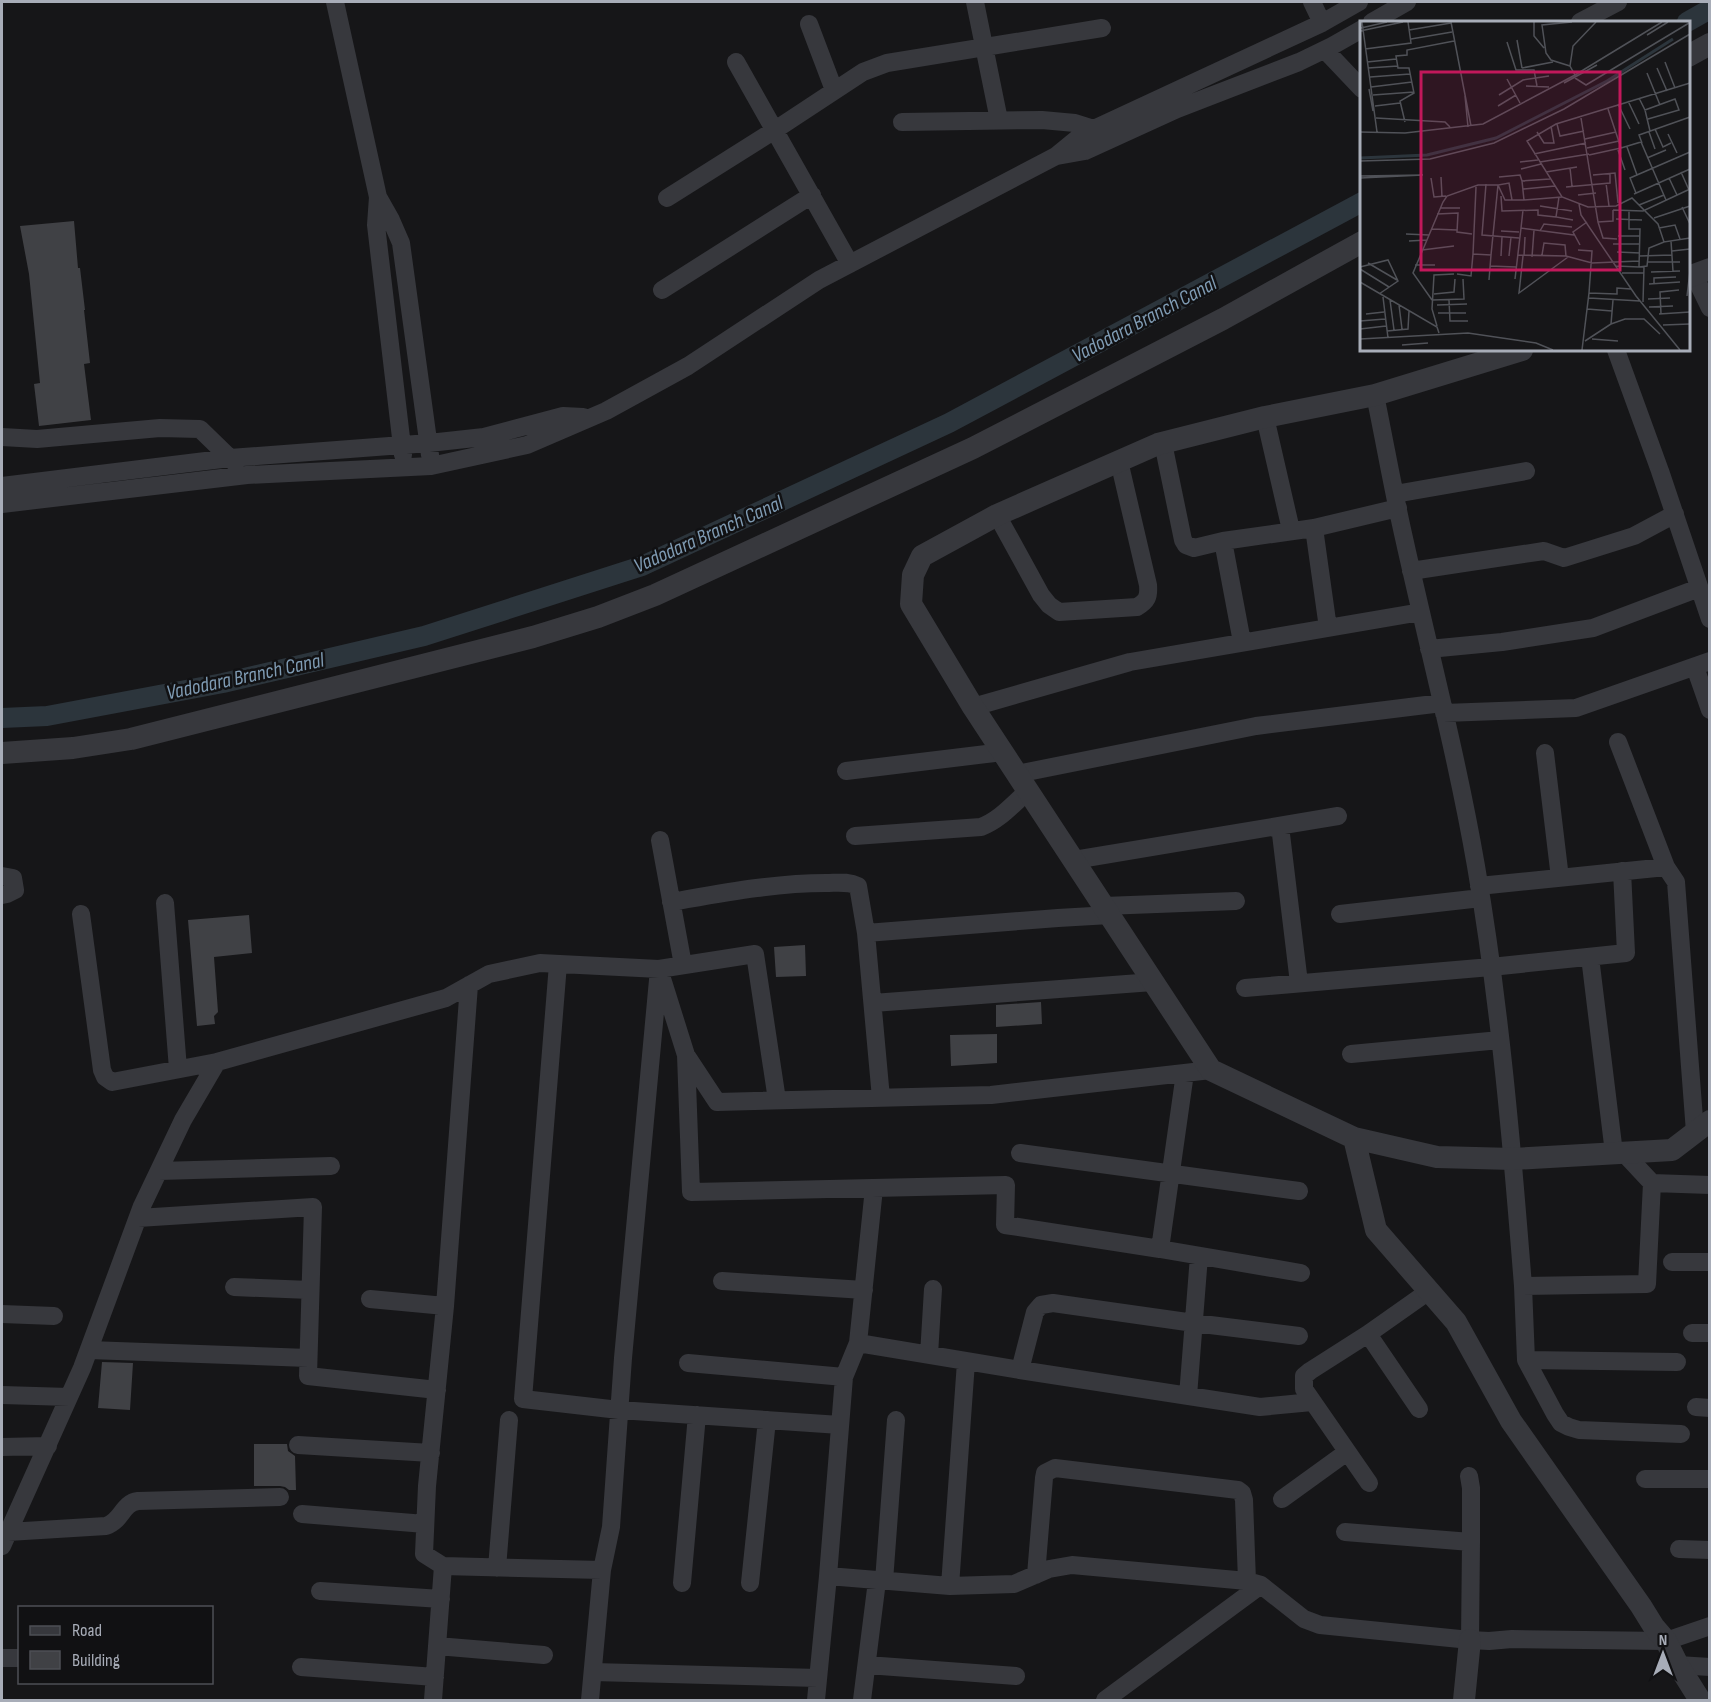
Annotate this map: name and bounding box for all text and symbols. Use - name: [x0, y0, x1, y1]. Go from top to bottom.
- inset map: [1360, 21, 1690, 351]
- water label: Vadodara Branch Canal: [1067, 270, 1222, 368]
- water label: Vadodara Branch Canal: [630, 490, 788, 579]
- water label: Vadodara Branch Canal: [164, 647, 327, 705]
- legend: [18, 1606, 213, 1684]
- text: Road: [72, 1620, 102, 1641]
- north arrow: [1633, 1624, 1693, 1684]
- text: N: [1659, 1631, 1667, 1650]
- text: Building: [72, 1650, 120, 1671]

